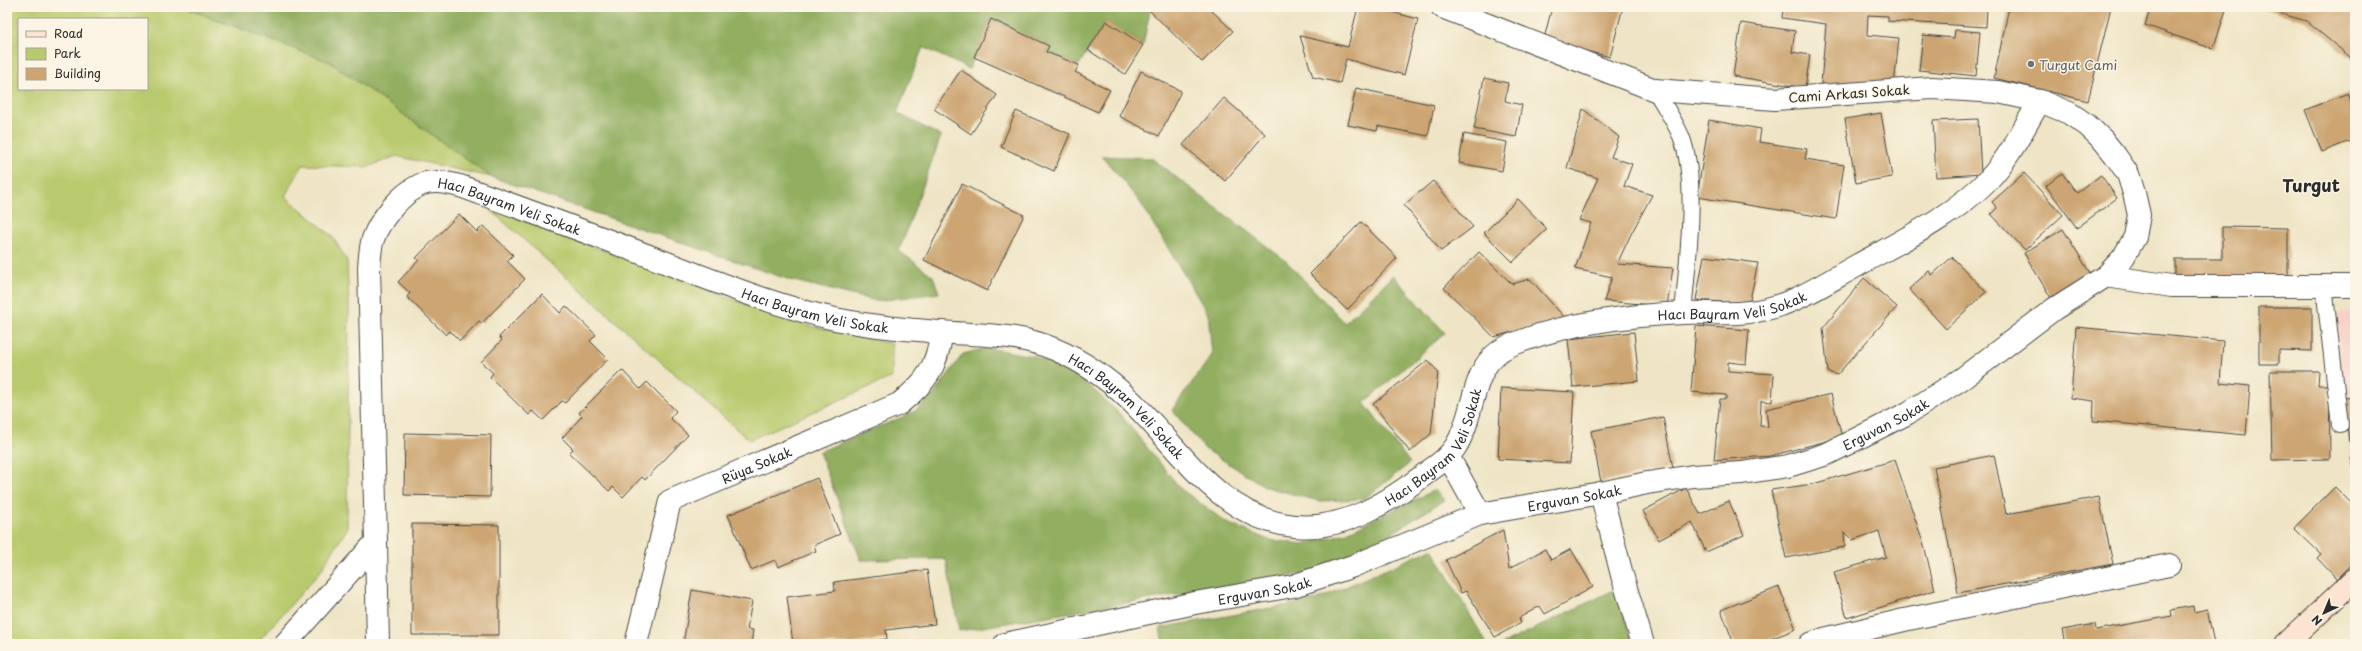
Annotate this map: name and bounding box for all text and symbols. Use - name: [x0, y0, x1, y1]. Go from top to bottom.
- legend: [18, 18, 148, 90]
- text: Road: [54, 24, 83, 42]
- text: Park: [54, 44, 81, 62]
- place label: Turgut Cami: [2039, 55, 2117, 74]
- marker: Turgut Cami: [2026, 59, 2036, 69]
- text: Building: [54, 64, 101, 82]
- street label: Cami Arkası Sokak: [1788, 79, 1910, 107]
- street label: Hacı Bayram Veli Sokak: [437, 172, 584, 239]
- district label: Turgut: [2282, 172, 2340, 198]
- street label: Hacı Bayram Veli Sokak: [739, 283, 890, 337]
- street label: Hacı Bayram Veli Sokak: [1657, 286, 1810, 324]
- street label: Hacı Bayram Veli Sokak: [1066, 348, 1189, 463]
- street label: Hacı Bayram Veli Sokak: [1381, 385, 1485, 509]
- street label: Erguvan Sokak: [1839, 393, 1933, 454]
- street label: Rüya Sokak: [719, 441, 795, 488]
- street label: Erguvan Sokak: [1526, 479, 1623, 515]
- street label: Erguvan Sokak: [1216, 571, 1314, 608]
- north arrow: [2304, 593, 2344, 633]
- text: N: [2307, 611, 2326, 630]

